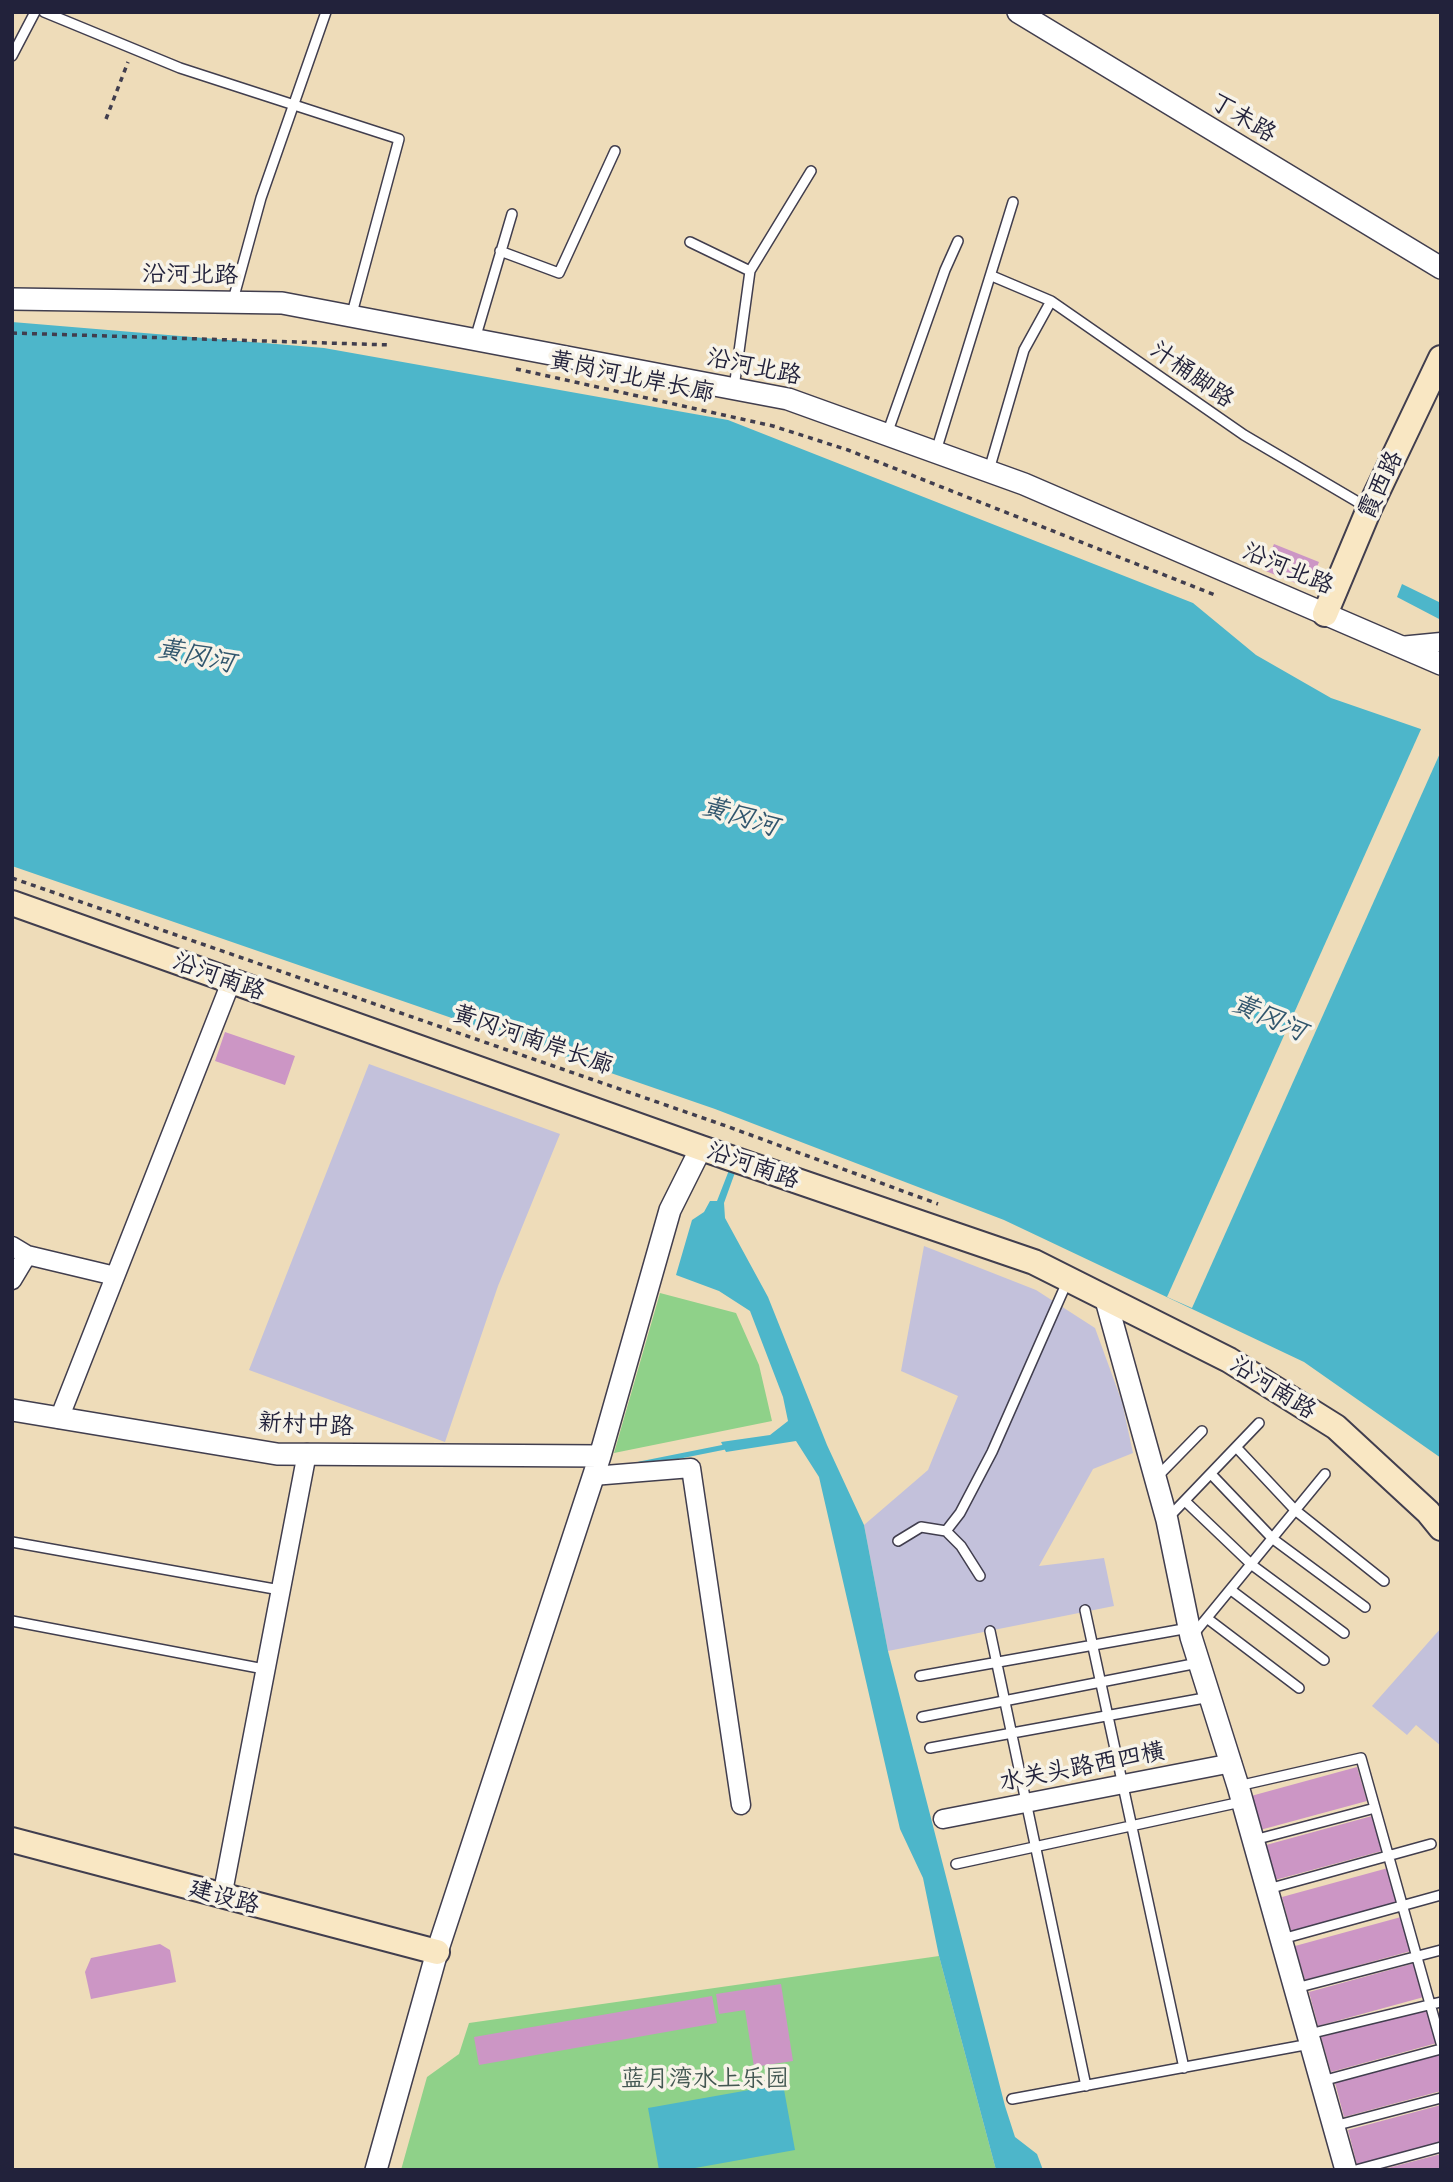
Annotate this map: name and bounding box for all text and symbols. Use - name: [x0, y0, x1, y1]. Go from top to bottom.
- street label: 丁未路: [1205, 87, 1281, 149]
- street label: 沿河北路: [142, 260, 238, 290]
- street label: 汁桶脚路: [1144, 336, 1240, 414]
- street label: 沿河北路: [704, 343, 804, 391]
- street label: 黄岗河北岸长廊: [547, 345, 717, 409]
- street label: 霞西路: [1353, 446, 1409, 524]
- street label: 沿河北路: [1238, 537, 1338, 601]
- water label: 黄冈河: [155, 633, 237, 679]
- water label: 黄冈河: [698, 791, 782, 843]
- street label: 沿河南路: [169, 947, 269, 1007]
- water label: 黄冈河: [1227, 988, 1311, 1048]
- street label: 黄冈河南岸长廊: [449, 999, 617, 1081]
- street label: 沿河南路: [703, 1137, 803, 1195]
- street label: 沿河南路: [1225, 1350, 1321, 1426]
- street label: 新村中路: [257, 1408, 355, 1442]
- street label: 水关头路西四横: [997, 1737, 1167, 1797]
- street label: 建设路: [185, 1874, 263, 1920]
- park label: 蓝月湾水上乐园: [621, 2065, 789, 2093]

